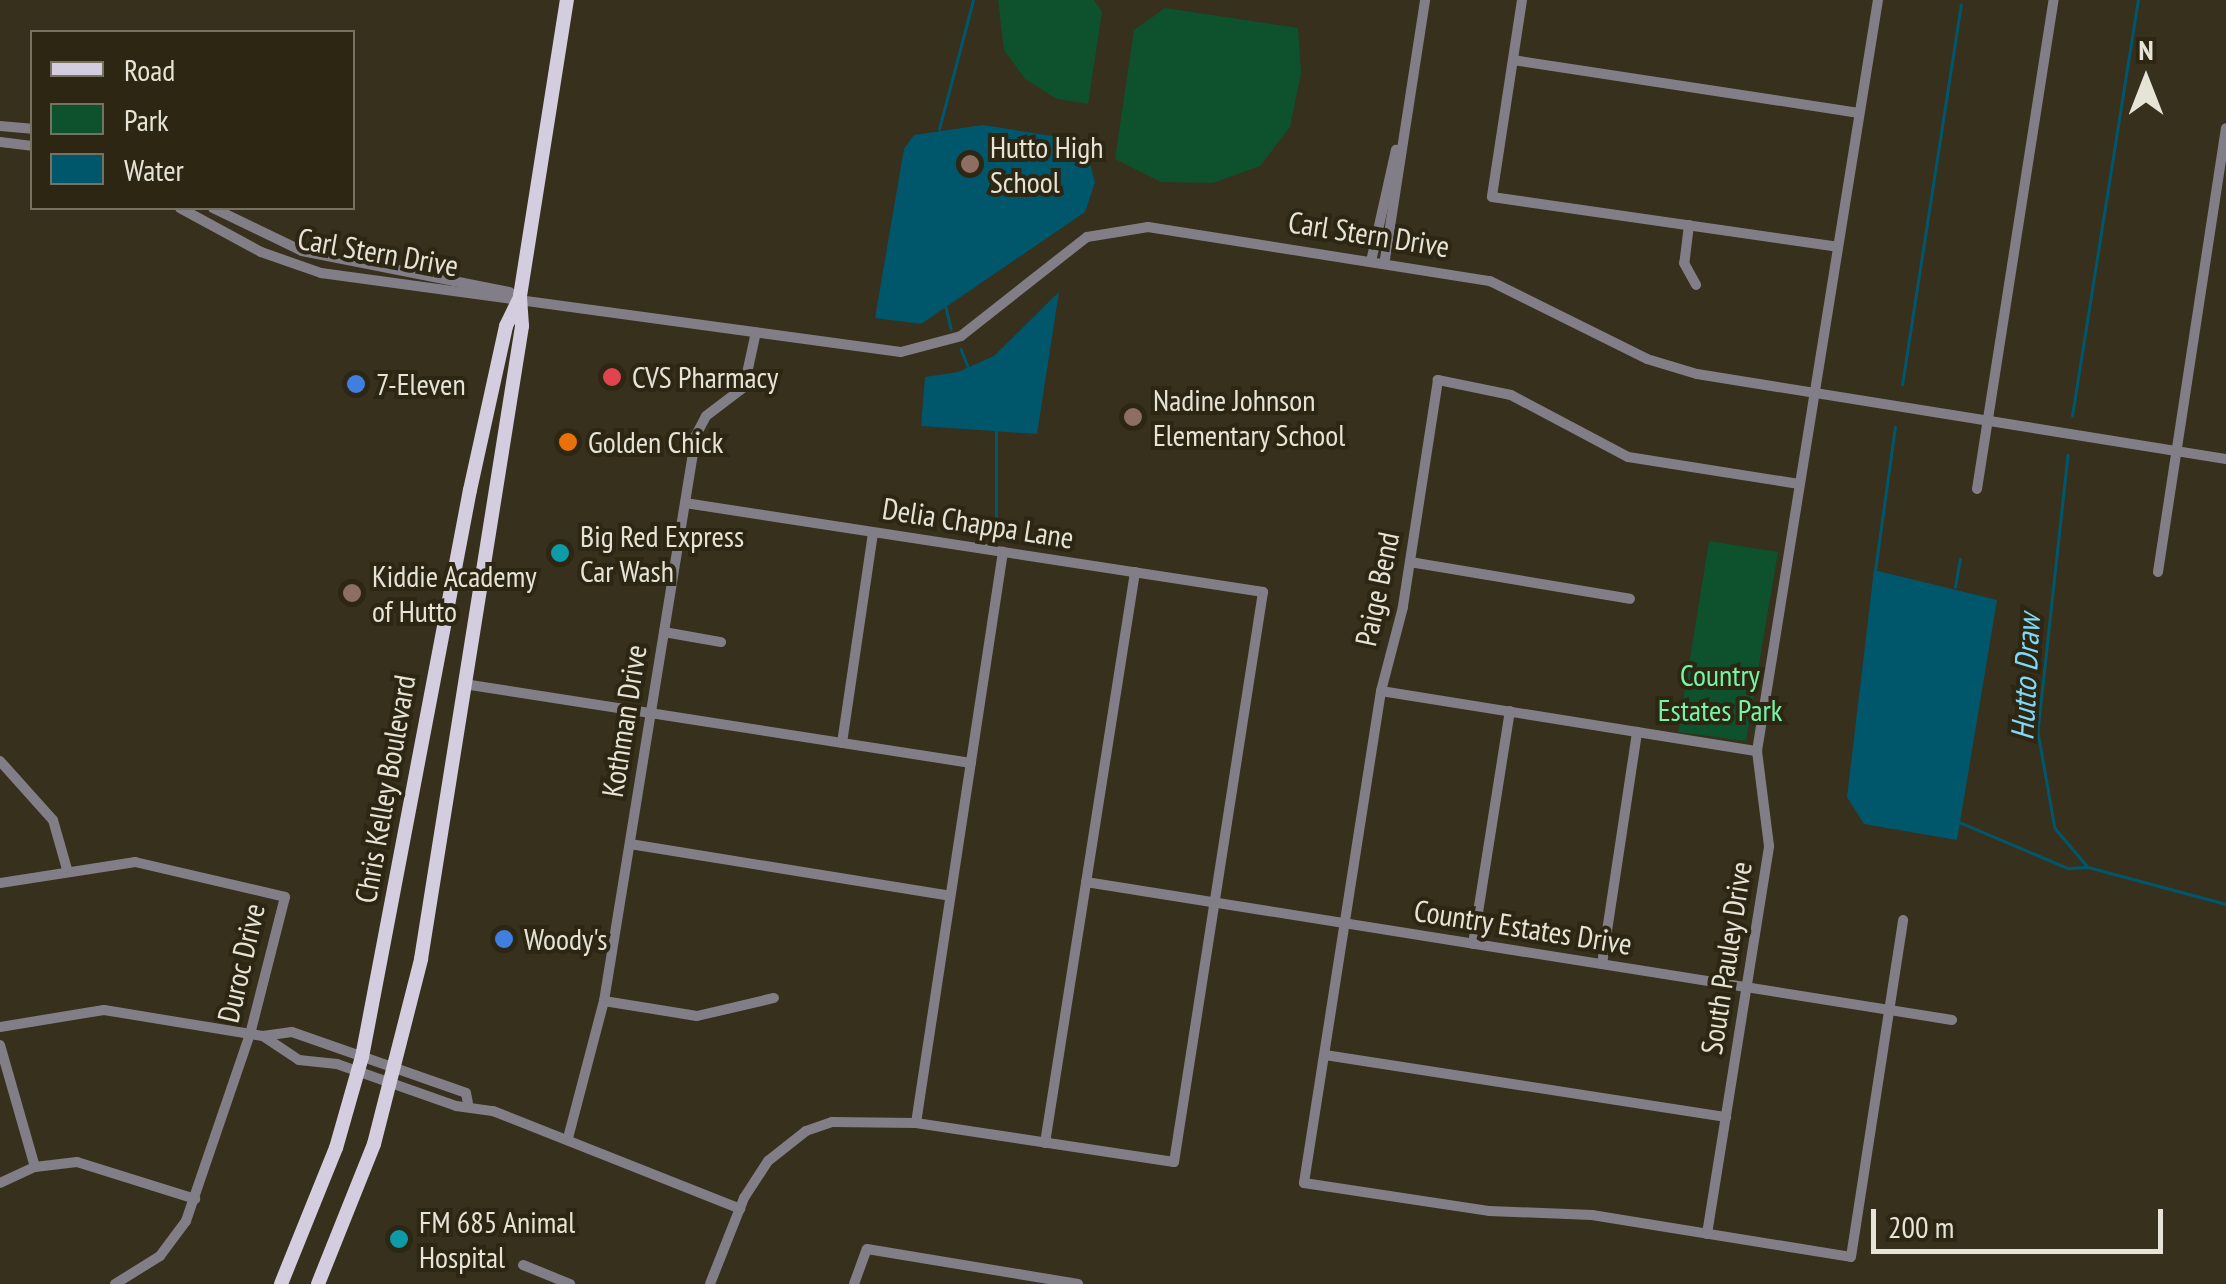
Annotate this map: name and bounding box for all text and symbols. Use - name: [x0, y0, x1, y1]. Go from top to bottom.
- legend: [30, 30, 355, 210]
- north arrow: [2096, 30, 2196, 130]
- text: N: [2138, 31, 2154, 68]
- text: Road: [124, 50, 175, 89]
- text: Park: [124, 100, 169, 139]
- place label: Hutto High School: [990, 129, 1103, 200]
- text: Water: [124, 150, 184, 189]
- marker: Hutto High School: [959, 153, 981, 175]
- street label: Carl Stern Drive: [1286, 204, 1452, 264]
- street label: Carl Stern Drive: [295, 220, 461, 284]
- place label: CVS Pharmacy: [632, 359, 778, 395]
- place label: 7-Eleven: [376, 366, 466, 402]
- marker: CVS Pharmacy: [601, 366, 623, 388]
- marker: 7-Eleven: [345, 373, 367, 395]
- place label: Nadine Johnson Elementary School: [1153, 382, 1346, 452]
- marker: Nadine Johnson Elementary School: [1122, 406, 1144, 428]
- place label: Golden Chick: [588, 424, 723, 460]
- marker: Golden Chick: [557, 431, 579, 453]
- street label: Delia Chappa Lane: [880, 490, 1076, 556]
- place label: Big Red Express Car Wash: [580, 518, 744, 588]
- street label: Paige Bend: [1347, 529, 1407, 649]
- marker: Big Red Express Car Wash: [549, 542, 571, 564]
- place label: Kiddie Academy of Hutto: [372, 558, 537, 628]
- marker: Kiddie Academy of Hutto: [341, 582, 363, 604]
- water label: Hutto Draw: [2003, 613, 2047, 741]
- street label: Kothman Drive: [594, 642, 654, 800]
- park label: Country Estates Park: [1658, 657, 1782, 728]
- street label: Chris Kelley Boulevard: [347, 672, 423, 906]
- street label: South Pauley Drive: [1693, 859, 1759, 1057]
- street label: Country Estates Drive: [1411, 892, 1635, 962]
- street label: Duroc Drive: [210, 900, 272, 1026]
- place label: Woody's: [524, 921, 607, 957]
- marker: Woody's: [493, 928, 515, 950]
- scale bar: [1876, 1189, 2168, 1251]
- place label: FM 685 Animal Hospital: [419, 1204, 576, 1274]
- text: 200 m: [1888, 1207, 1954, 1246]
- marker: FM 685 Animal Hospital: [388, 1228, 410, 1250]

